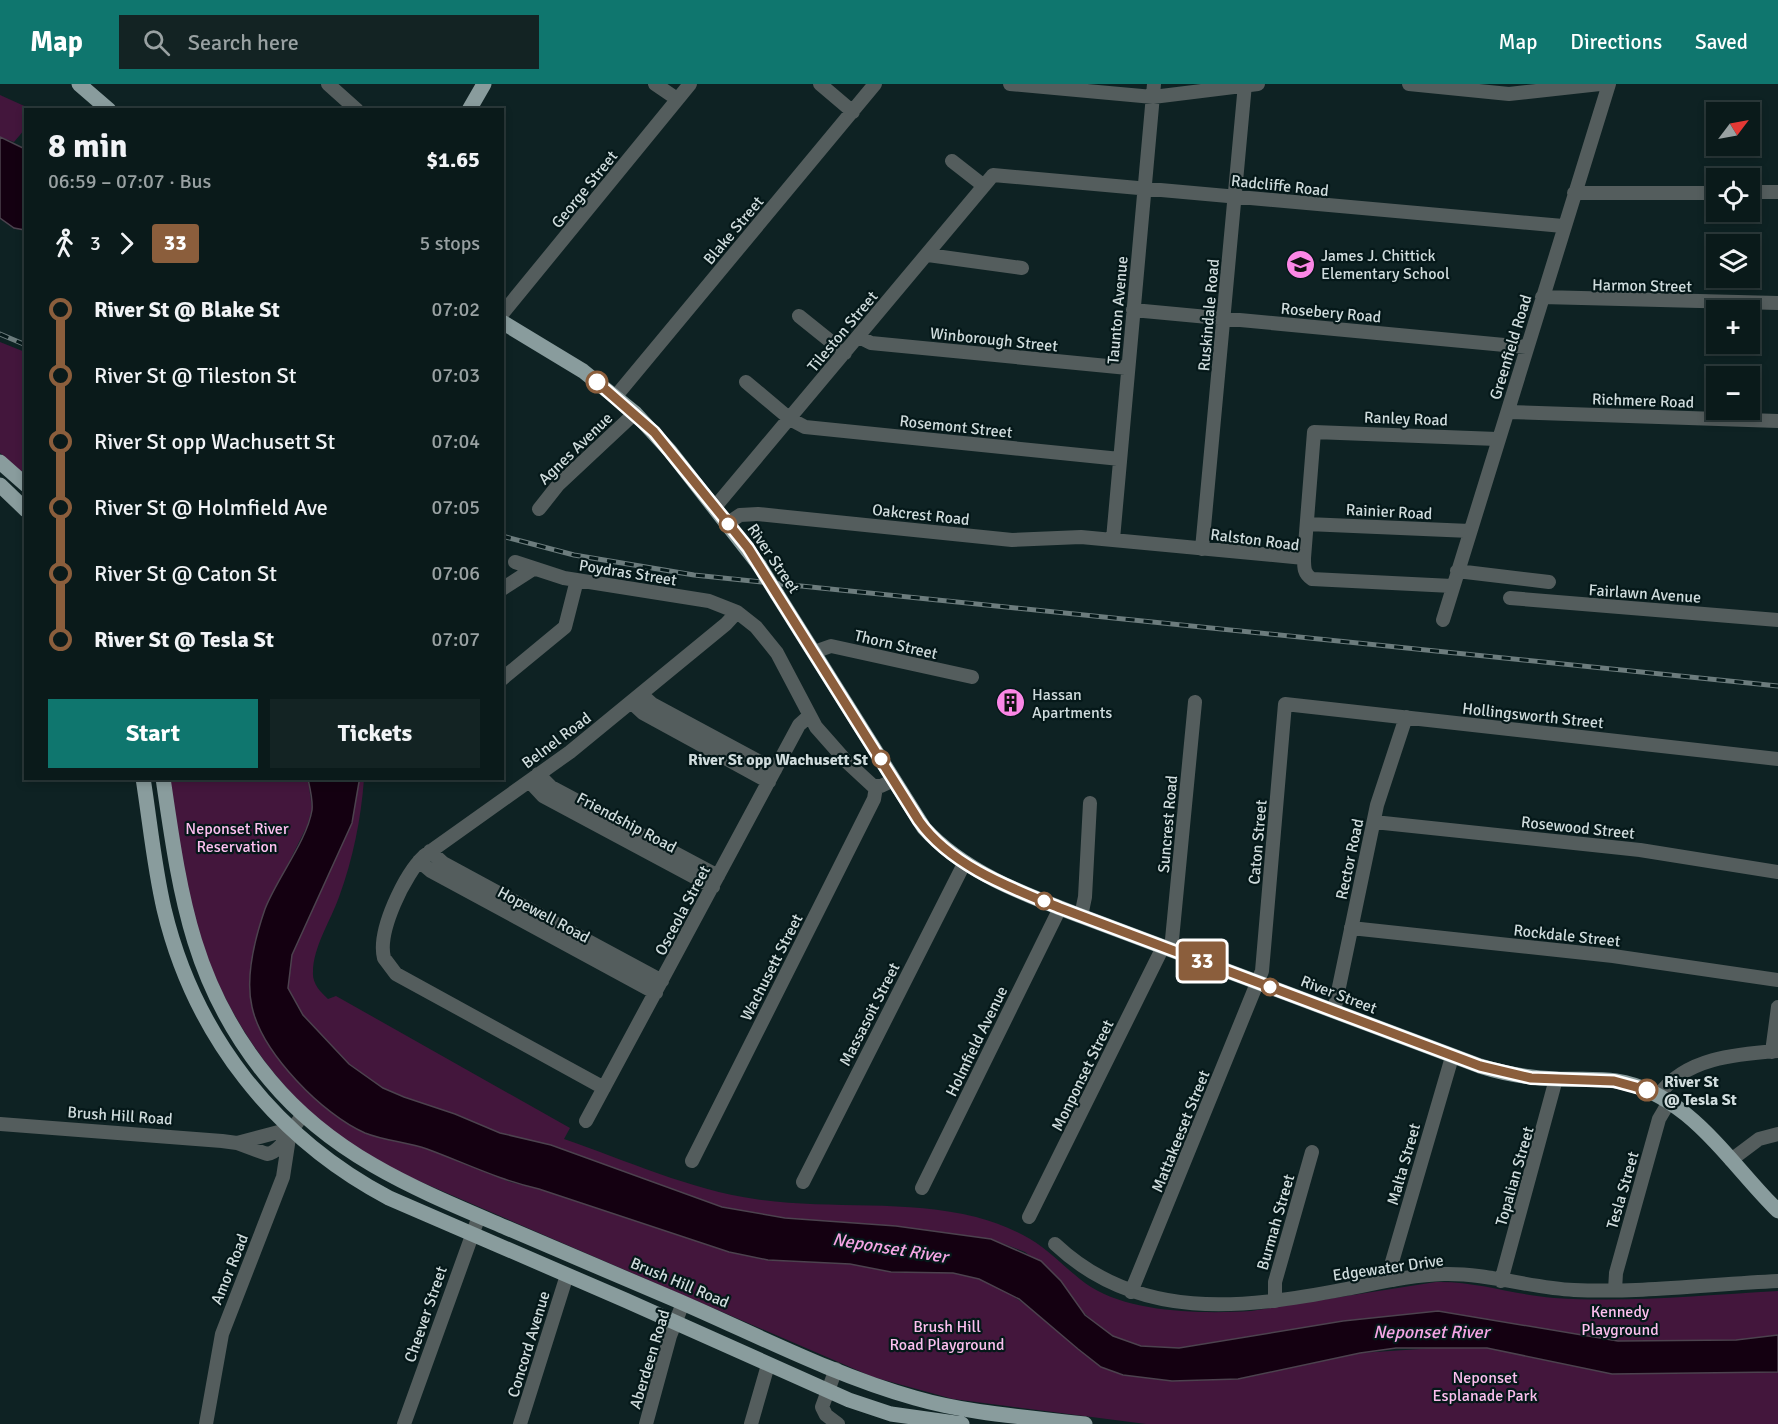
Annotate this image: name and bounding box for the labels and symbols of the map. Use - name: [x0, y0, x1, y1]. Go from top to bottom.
- north arrow: [1706, 102, 1760, 156]
- street label: George Street: [547, 146, 622, 232]
- street label: Radcliffe Road: [1230, 171, 1330, 201]
- street label: Blake Street: [699, 192, 768, 269]
- place label: James J. Chittick Elementary School: [1321, 246, 1450, 284]
- school or university icon: James J. Chittick Elementary School: [1284, 248, 1316, 280]
- street label: Taunton Avenue: [1103, 255, 1133, 365]
- street label: Ruskindale Road: [1194, 258, 1224, 372]
- street label: Harmon Street: [1592, 275, 1692, 297]
- street label: Tileston Street: [803, 287, 883, 376]
- street label: Greenfield Road: [1485, 292, 1536, 402]
- street label: Rosebery Road: [1280, 299, 1382, 327]
- street label: Winborough Street: [929, 323, 1059, 357]
- unlabelled marker: [586, 371, 608, 393]
- street label: Richmere Road: [1591, 389, 1694, 413]
- street label: Agnes Avenue: [534, 408, 617, 489]
- street label: Ranley Road: [1364, 408, 1448, 430]
- street label: Rosemont Street: [898, 411, 1014, 443]
- street label: Oakcrest Road: [871, 500, 970, 530]
- street label: Rainier Road: [1345, 500, 1433, 524]
- unlabelled marker: [719, 515, 737, 533]
- street label: River Street: [743, 520, 804, 598]
- street label: Ralston Road: [1209, 525, 1301, 555]
- street label: Poydras Street: [578, 555, 679, 591]
- street label: Fairlawn Avenue: [1588, 580, 1702, 608]
- street label: Thorn Street: [852, 626, 940, 664]
- place label: Hassan Apartments: [1032, 685, 1112, 723]
- building icon: Hassan Apartments: [995, 687, 1027, 719]
- street label: Hollingsworth Street: [1461, 699, 1605, 733]
- street label: Belnel Road: [518, 708, 595, 773]
- place label: River St opp Wachusett St: [688, 750, 868, 770]
- marker: River St opp Wachusett St: [872, 750, 890, 768]
- street label: Suncrest Road: [1154, 774, 1182, 874]
- street label: Friendship Road: [573, 788, 680, 858]
- street label: Caton Street: [1244, 798, 1272, 885]
- street label: Rosewood Street: [1520, 812, 1636, 844]
- street label: Rector Road: [1332, 817, 1368, 902]
- park label: Neponset River Reservation: [185, 819, 289, 857]
- street label: Osceola Street: [651, 862, 715, 959]
- street label: Hopewell Road: [494, 882, 593, 948]
- unlabelled marker: [1035, 892, 1053, 910]
- street label: Wachusett Street: [736, 910, 808, 1024]
- street label: Rockdale Street: [1512, 920, 1622, 952]
- line badge: 33: [1175, 942, 1229, 980]
- street label: Massasoit Street: [835, 959, 905, 1070]
- street label: River Street: [1298, 971, 1380, 1019]
- unlabelled marker: [1261, 978, 1279, 996]
- street label: Holmfield Avenue: [941, 983, 1012, 1100]
- street label: Monponset Street: [1047, 1016, 1119, 1134]
- street label: Mattakeeset Street: [1147, 1067, 1215, 1195]
- place label: River St @ Tesla St: [1664, 1072, 1737, 1110]
- marker: River St @ Tesla St: [1636, 1079, 1658, 1101]
- street label: Brush Hill Road: [67, 1102, 173, 1130]
- street label: Malta Street: [1383, 1121, 1425, 1208]
- street label: Topalian Street: [1491, 1124, 1539, 1228]
- street label: Tesla Street: [1602, 1149, 1644, 1231]
- street label: Burmah Street: [1253, 1172, 1299, 1273]
- water label: Neponset River: [831, 1228, 951, 1268]
- street label: Amor Road: [207, 1231, 253, 1308]
- street label: Edgewater Drive: [1331, 1250, 1445, 1286]
- street label: Brush Hill Road: [627, 1253, 732, 1313]
- street label: Cheever Street: [400, 1263, 452, 1365]
- street label: Concord Avenue: [503, 1289, 555, 1400]
- park label: Kennedy Playground: [1581, 1302, 1659, 1340]
- street label: Aberdeen Road: [625, 1307, 675, 1411]
- park label: Brush Hill Road Playground: [889, 1317, 1005, 1355]
- water label: Neponset River: [1373, 1321, 1491, 1343]
- park label: Neponset Esplanade Park: [1433, 1368, 1537, 1406]

